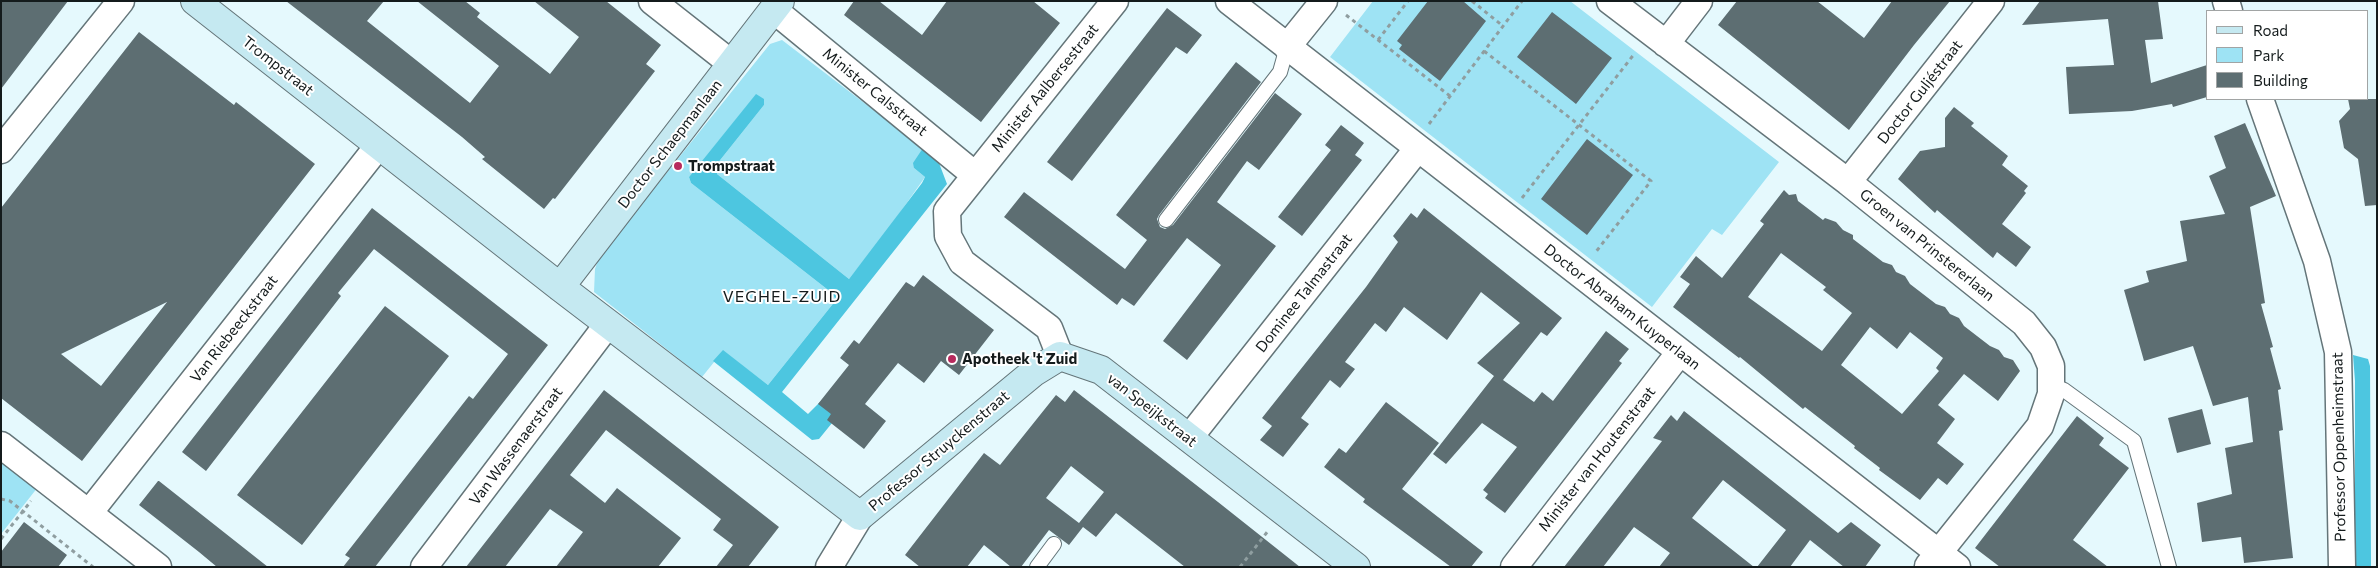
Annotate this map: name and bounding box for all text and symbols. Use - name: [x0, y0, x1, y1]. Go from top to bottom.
- legend: [2206, 10, 2368, 100]
- street label: Minister Aalbersestraat: [988, 20, 1102, 156]
- text: Road: [2253, 21, 2288, 39]
- street label: Trompstraat: [239, 33, 317, 99]
- street label: Doctor Guljéstraat: [1874, 36, 1966, 148]
- street label: Minister Calsstraat: [819, 44, 931, 140]
- text: Park: [2253, 46, 2284, 64]
- text: Building: [2253, 71, 2308, 89]
- street label: Doctor Schaepmanlaan: [614, 76, 726, 212]
- place label: Trompstraat: [688, 157, 775, 175]
- marker: Trompstraat: [672, 160, 684, 172]
- street label: Groen van Prinstererlaan: [1856, 185, 1998, 305]
- street label: Dominee Talmastraat: [1252, 230, 1356, 356]
- street label: Doctor Abraham Kuyperlaan: [1540, 240, 1704, 374]
- street label: Van Riebeeckstraat: [186, 272, 282, 386]
- district label: VEGHEL-ZUID: [721, 287, 843, 307]
- place label: Apotheek 't Zuid: [962, 350, 1077, 368]
- street label: Professor Oppenheimstraat: [2328, 352, 2350, 542]
- marker: Apotheek 't Zuid: [946, 353, 958, 365]
- street label: van Speijkstraat: [1104, 369, 1200, 451]
- street label: Van Wassenaerstraat: [466, 383, 566, 509]
- street label: Minister van Houtenstraat: [1535, 383, 1659, 535]
- street label: Professor Struyckenstraat: [865, 387, 1013, 515]

